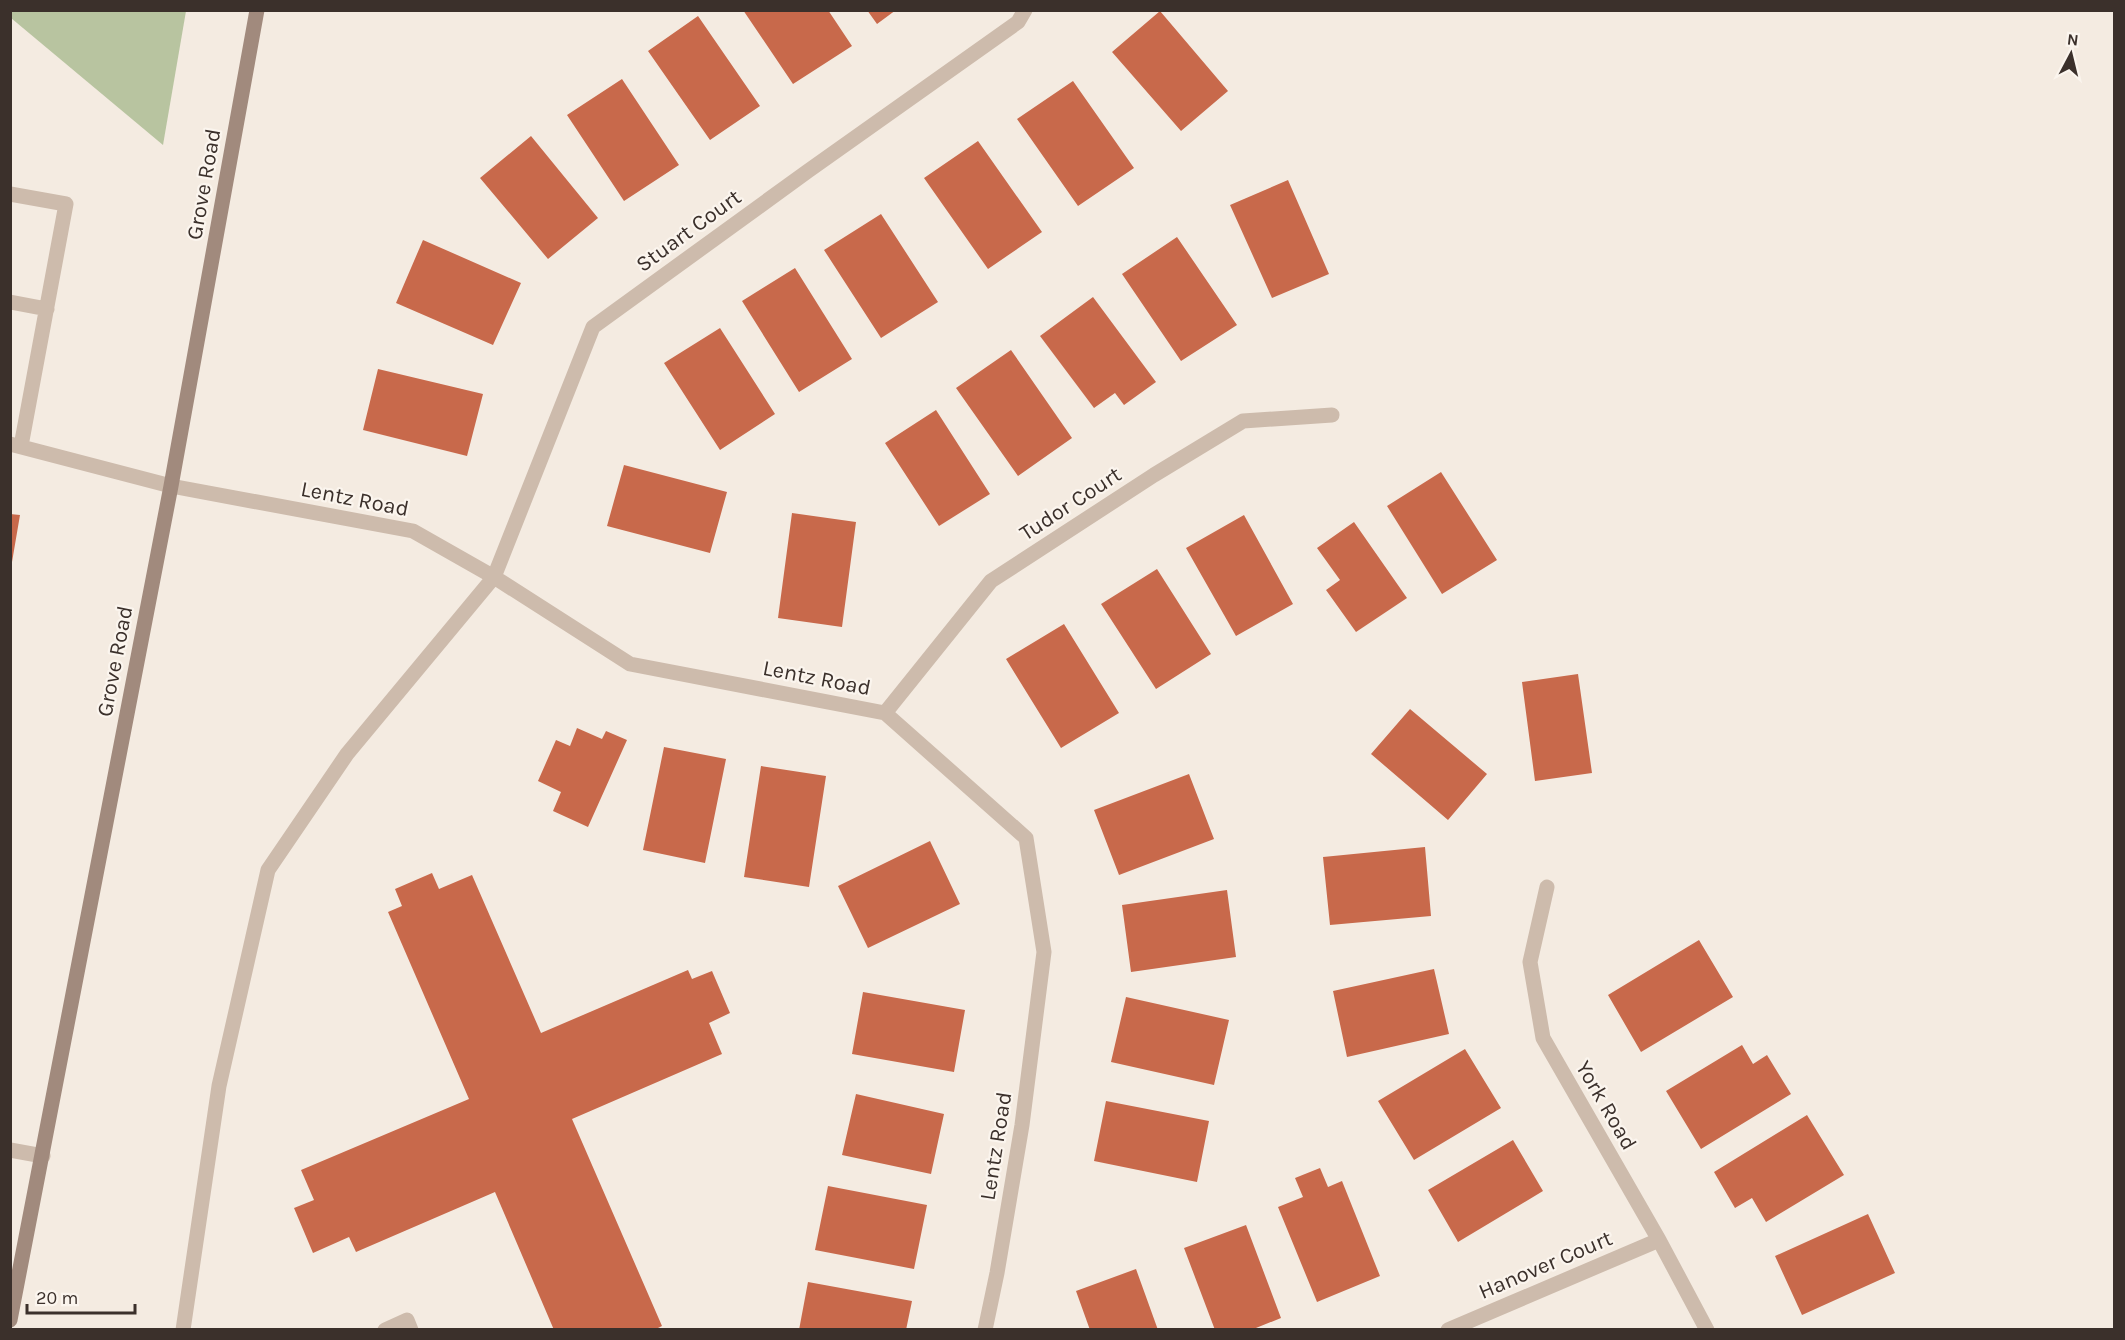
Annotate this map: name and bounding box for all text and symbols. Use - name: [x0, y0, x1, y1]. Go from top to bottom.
- north arrow: [2041, 24, 2101, 84]
- text: N: [2066, 29, 2080, 50]
- street label: Grove Road: [181, 127, 227, 242]
- street label: Stuart Court: [631, 184, 746, 278]
- street label: Tudor Court: [1015, 461, 1126, 546]
- street label: Lentz Road: [299, 476, 411, 522]
- street label: Grove Road: [91, 604, 138, 719]
- street label: Lentz Road: [761, 655, 873, 701]
- street label: York Road: [1570, 1056, 1642, 1155]
- street label: Lentz Road: [975, 1090, 1017, 1202]
- street label: Hanover Court: [1475, 1225, 1616, 1305]
- scale bar: [27, 1277, 135, 1315]
- text: 20 m: [36, 1287, 78, 1309]

